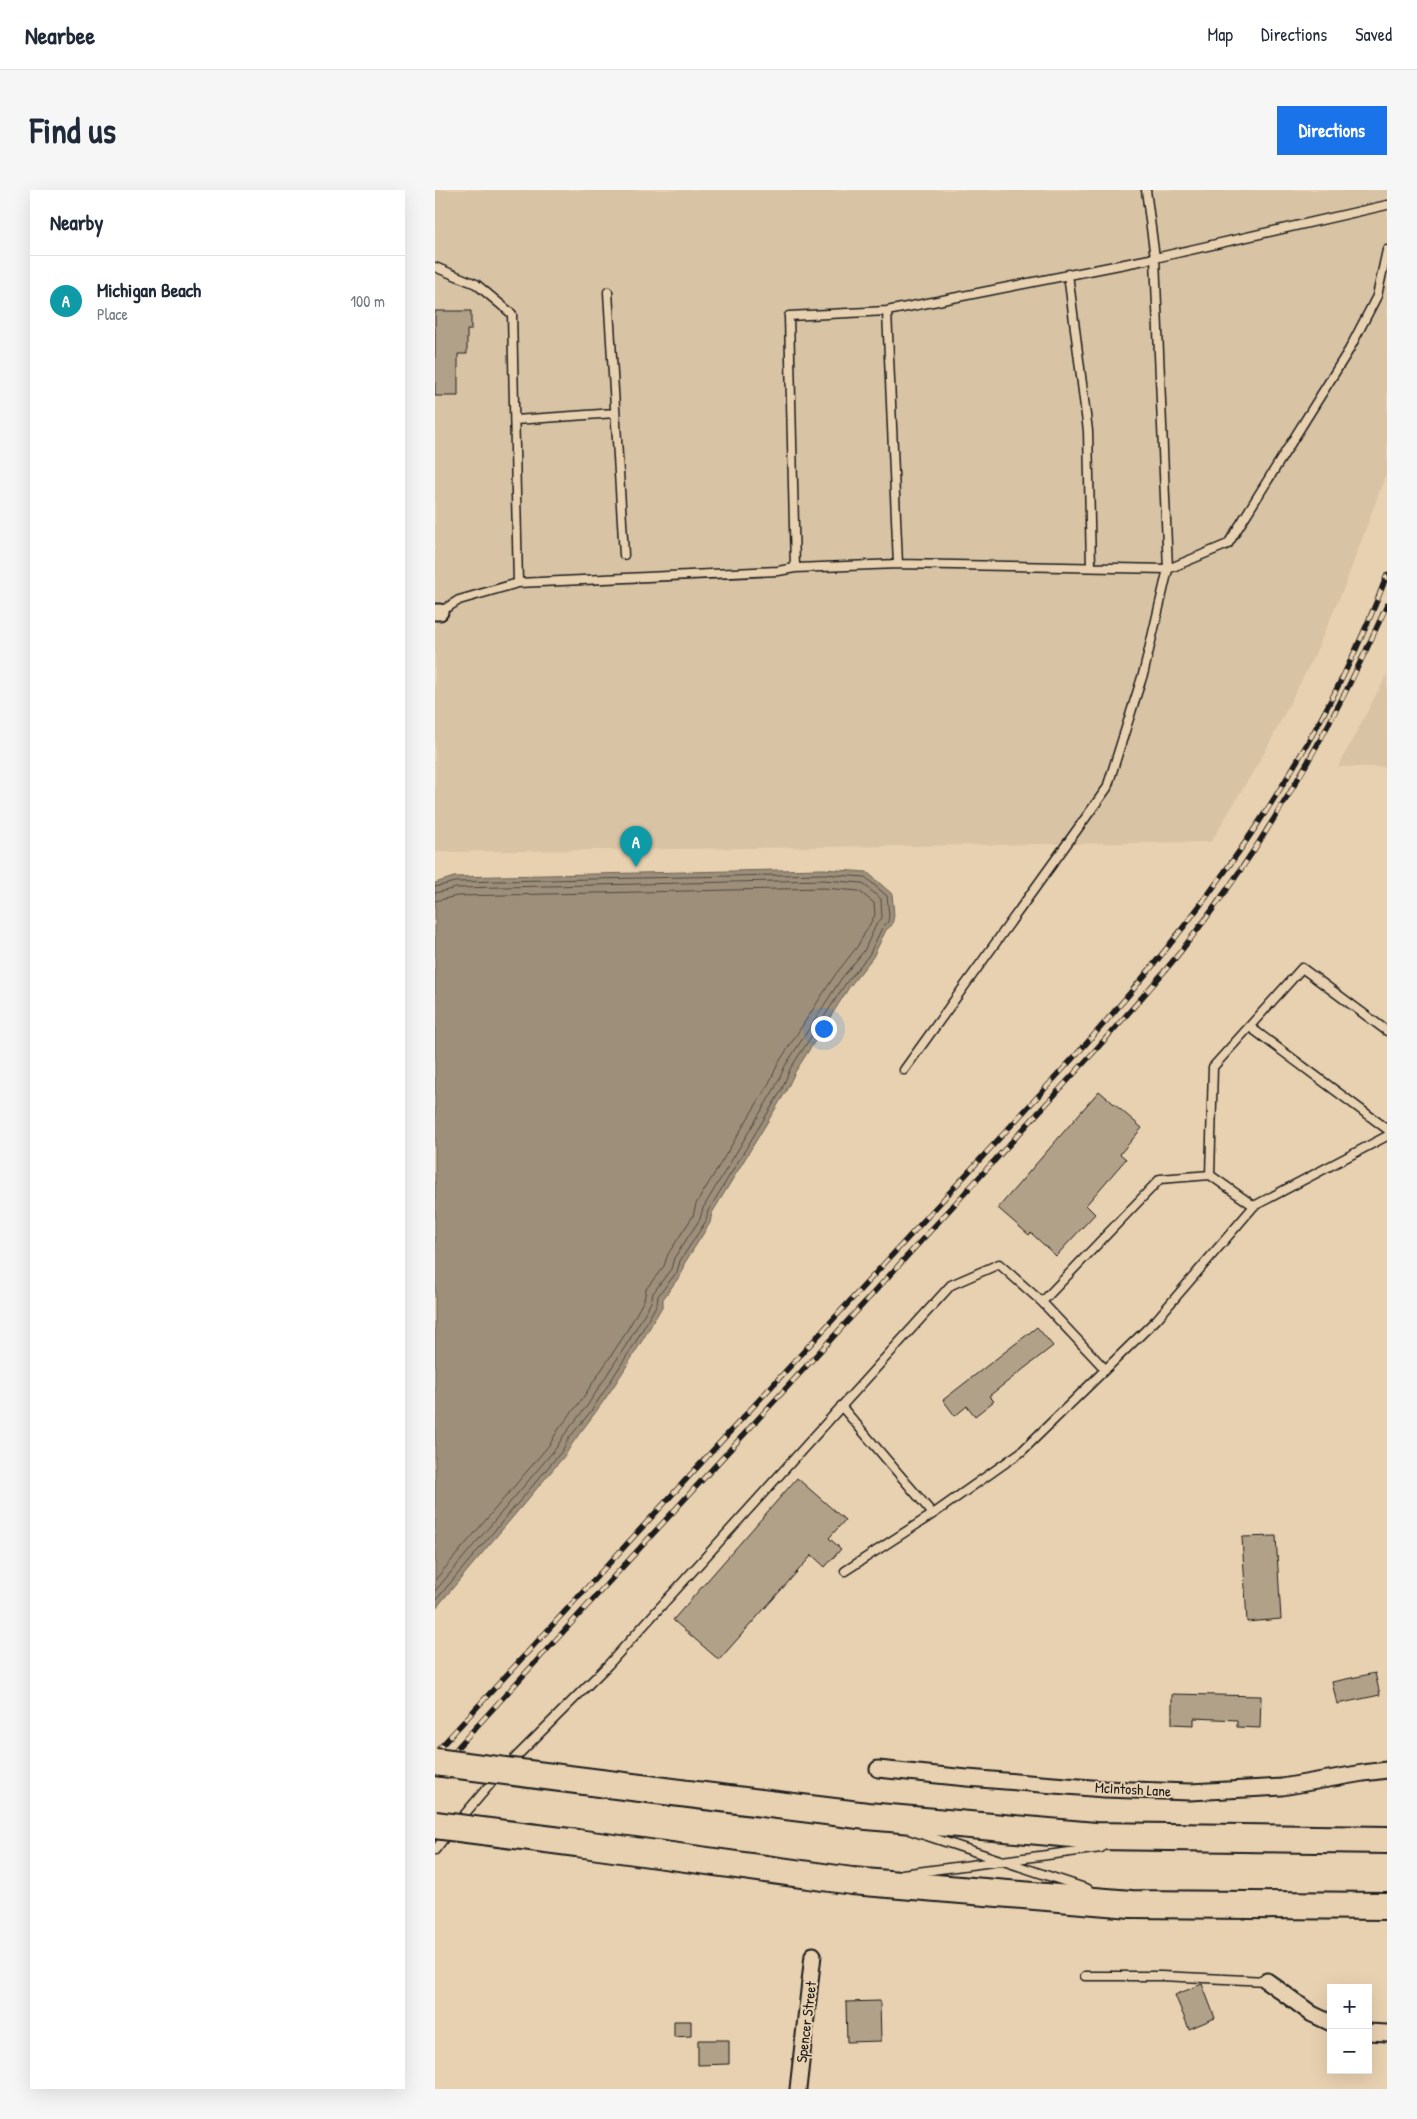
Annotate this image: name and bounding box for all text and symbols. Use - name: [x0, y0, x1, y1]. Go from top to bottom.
- text: Nearbee: [25, 19, 95, 51]
- text: Map: [1208, 22, 1233, 47]
- text: Directions: [1261, 22, 1327, 47]
- text: Saved: [1355, 22, 1392, 47]
- button: Directions: [1277, 106, 1387, 155]
- text: Find us: [30, 107, 116, 154]
- text: Nearby: [50, 208, 103, 237]
- text: Michigan Beach: [97, 277, 201, 303]
- text: A: [62, 290, 70, 312]
- text: 100 m: [350, 290, 385, 312]
- text: Place: [97, 303, 128, 325]
- pin: A: [620, 826, 652, 867]
- your location: [811, 1016, 837, 1042]
- street label: McIntosh Lane: [1095, 1777, 1172, 1801]
- street label: Spencer Street: [791, 1979, 822, 2064]
- map controls: [1327, 1984, 1372, 2074]
- button: +: [1327, 1984, 1372, 2029]
- button: −: [1327, 2029, 1372, 2074]

